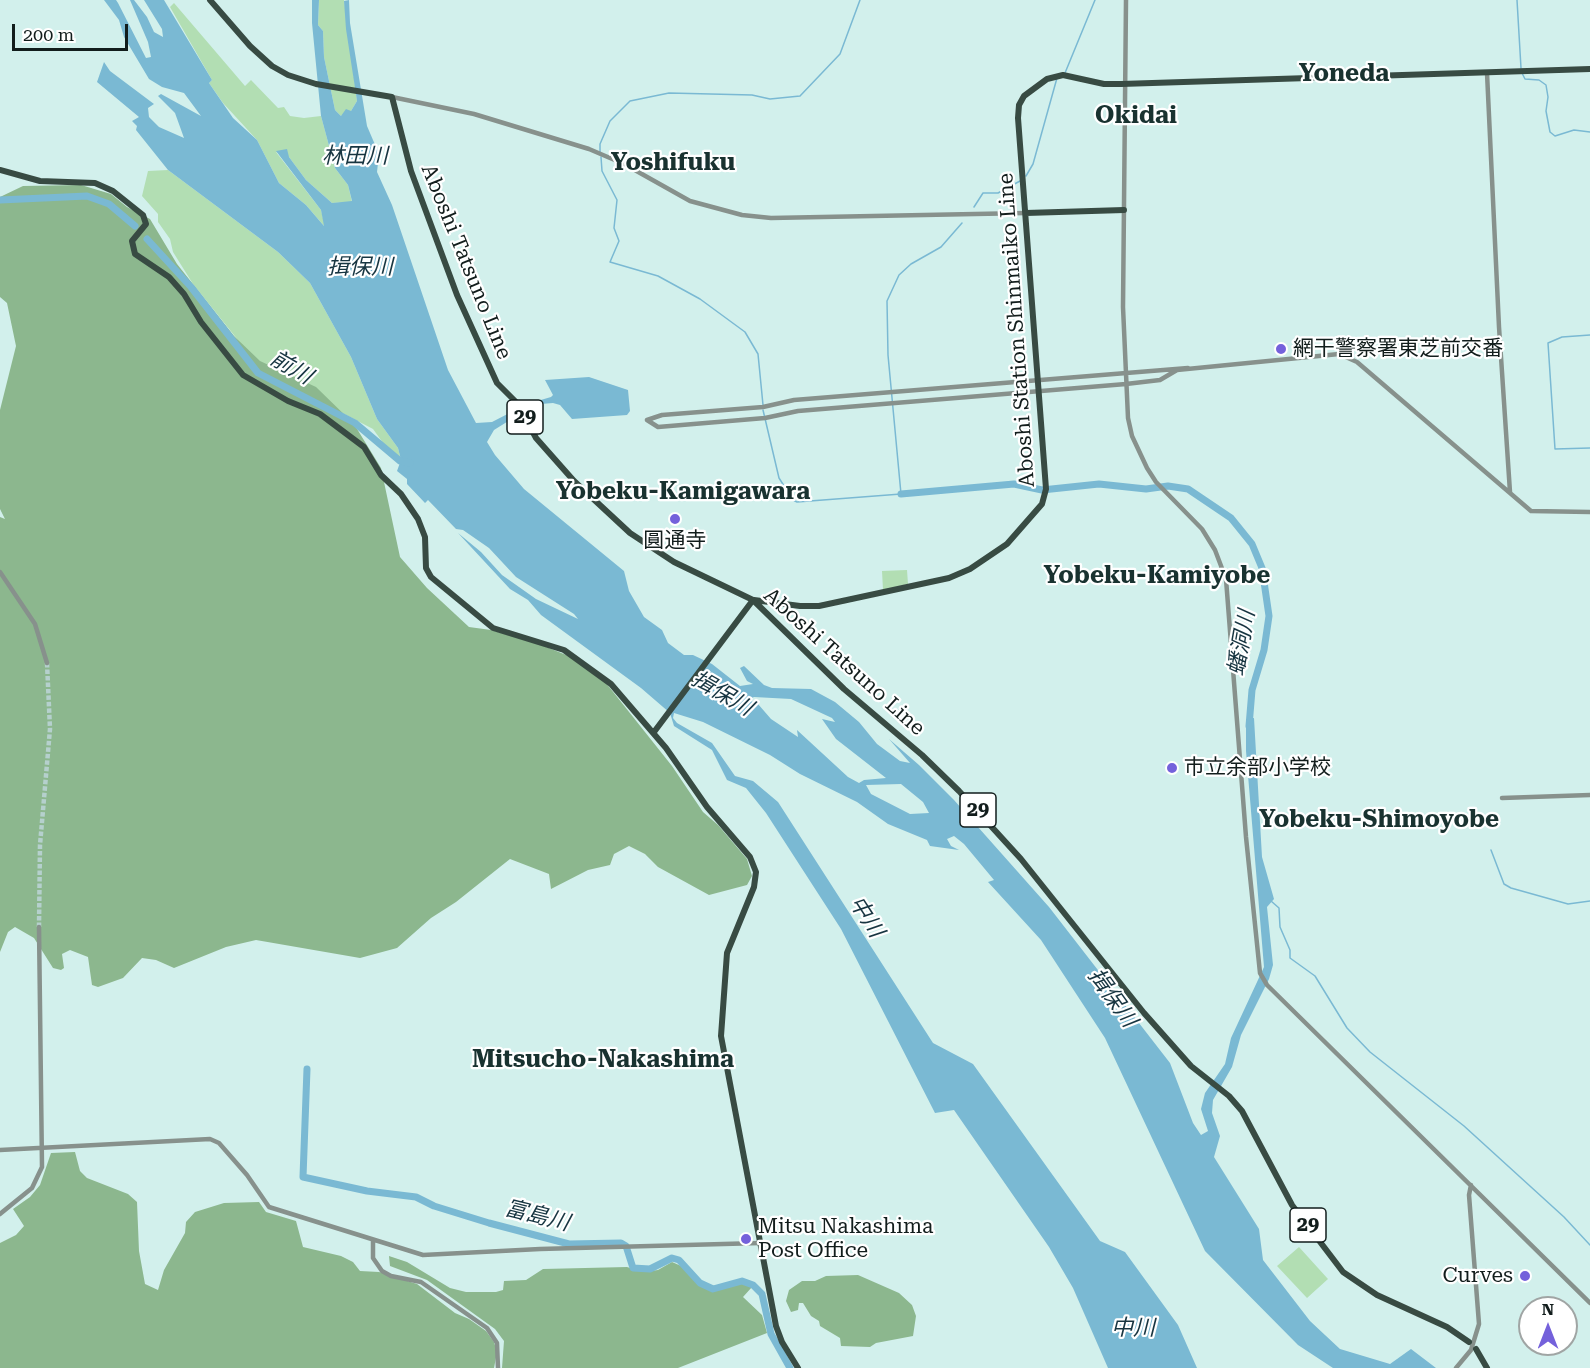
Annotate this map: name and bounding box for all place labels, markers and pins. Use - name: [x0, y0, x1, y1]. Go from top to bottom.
- place label: 網干警察署東芝前交番: [1293, 336, 1503, 362]
- marker: 網干警察署東芝前交番: [1274, 342, 1288, 356]
- marker: 圓通寺: [668, 512, 682, 526]
- place label: 圓通寺: [644, 528, 706, 554]
- place label: 市立余部小学校: [1184, 755, 1331, 781]
- marker: 市立余部小学校: [1165, 761, 1179, 775]
- place label: Mitsu Nakashima Post Office: [758, 1214, 933, 1264]
- marker: Mitsu Nakashima Post Office: [739, 1232, 753, 1246]
- place label: Curves: [1442, 1263, 1513, 1289]
- marker: Curves: [1518, 1269, 1532, 1283]

